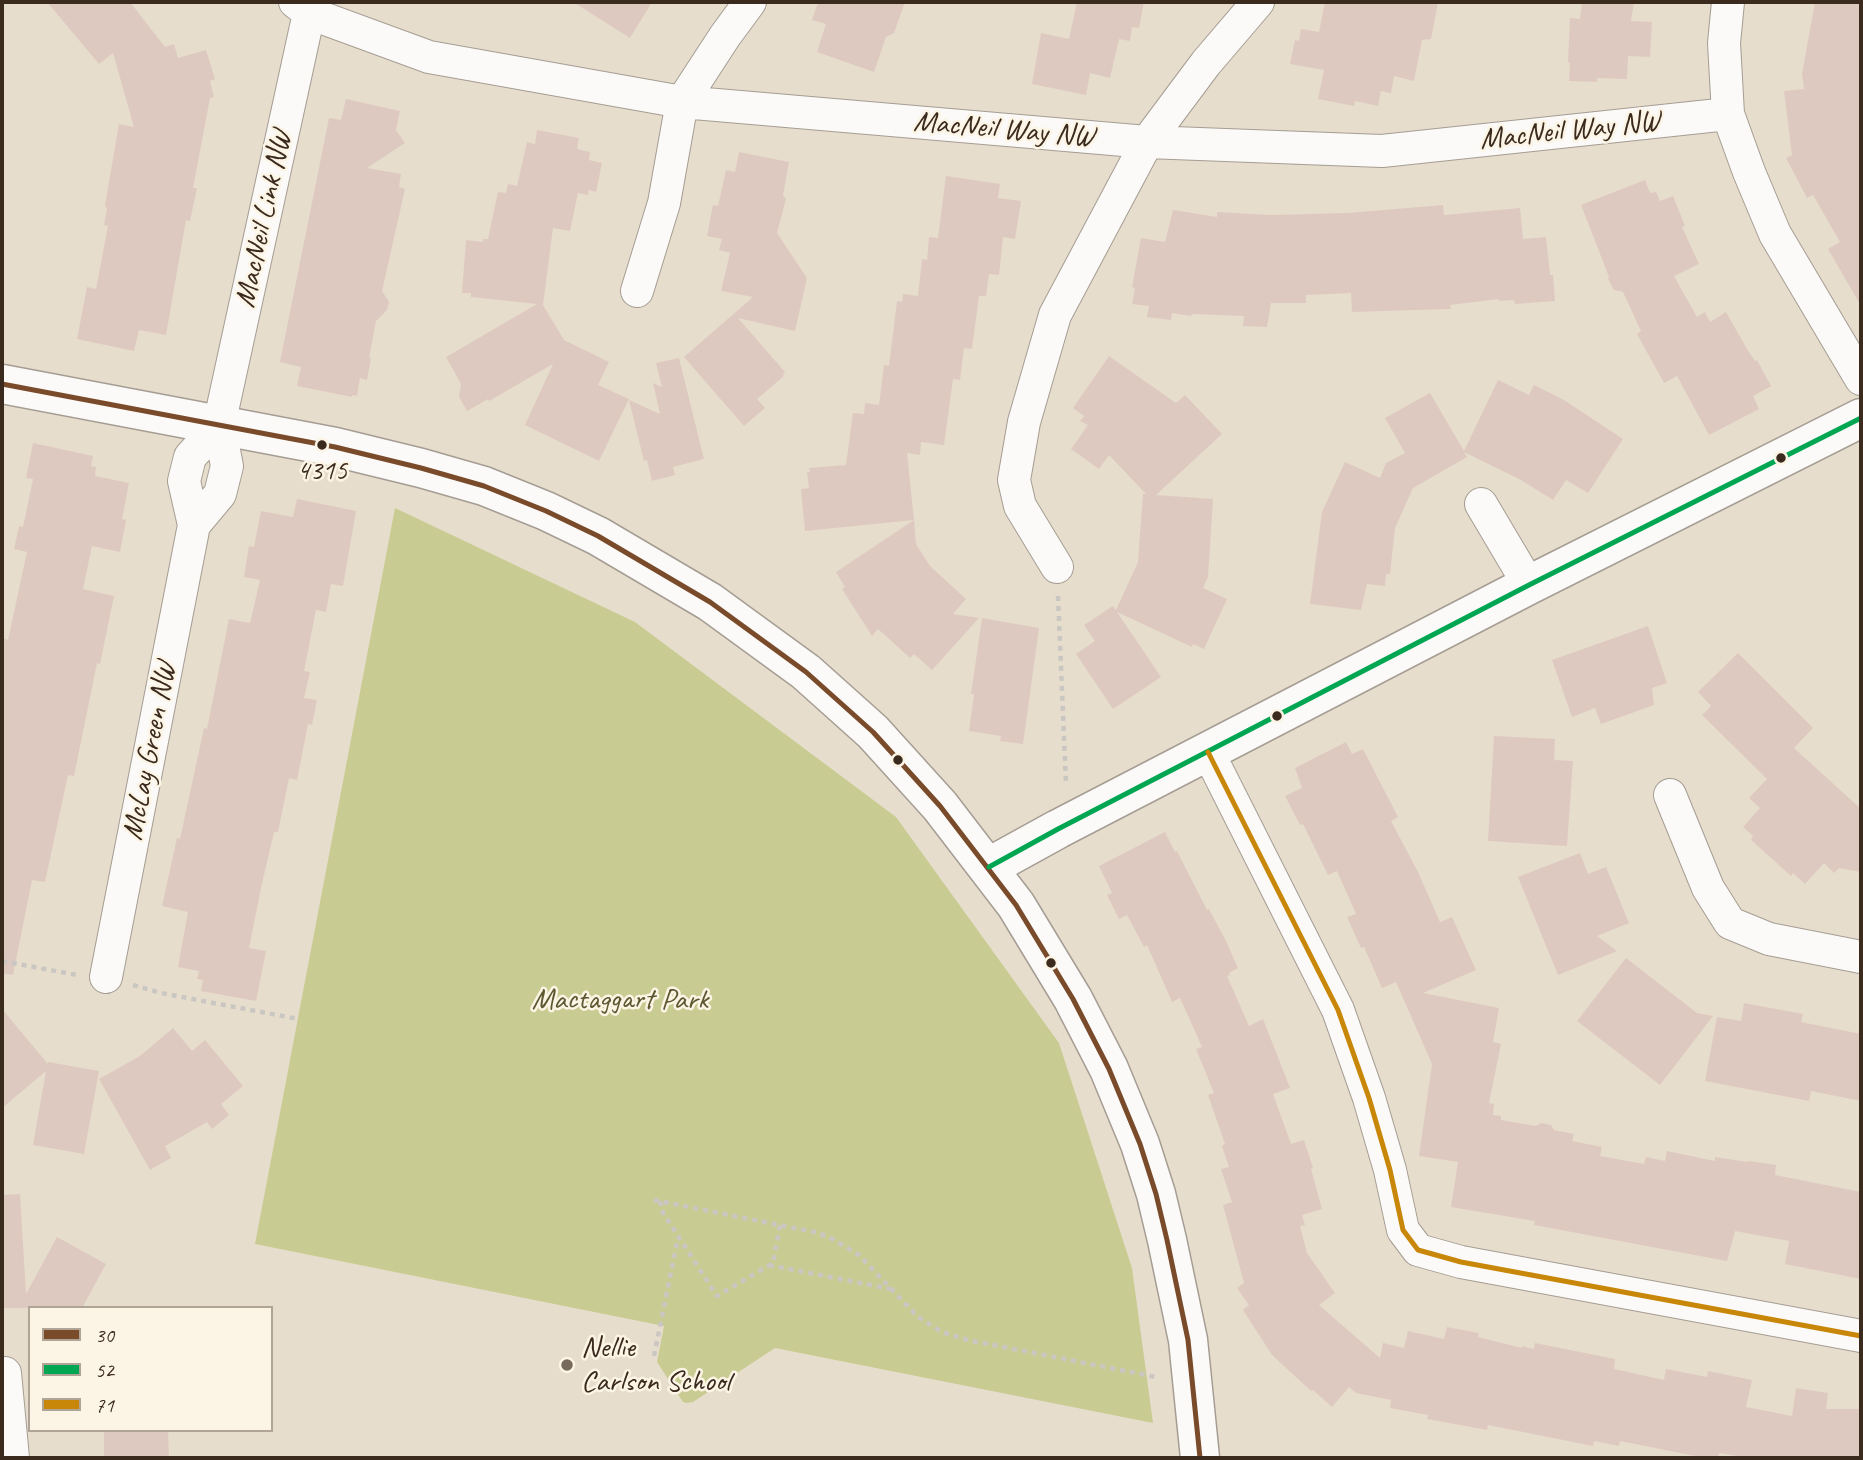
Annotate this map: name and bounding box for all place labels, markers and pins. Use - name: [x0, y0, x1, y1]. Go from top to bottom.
- marker: 4315: [315, 438, 329, 452]
- unlabelled marker: [1774, 451, 1788, 465]
- place label: 4315: [297, 455, 347, 489]
- unlabelled marker: [1270, 709, 1284, 723]
- unlabelled marker: [891, 753, 905, 767]
- unlabelled marker: [1044, 956, 1058, 970]
- place label: Nellie Carlson School: [581, 1330, 730, 1400]
- marker: Nellie Carlson School: [559, 1357, 575, 1373]

